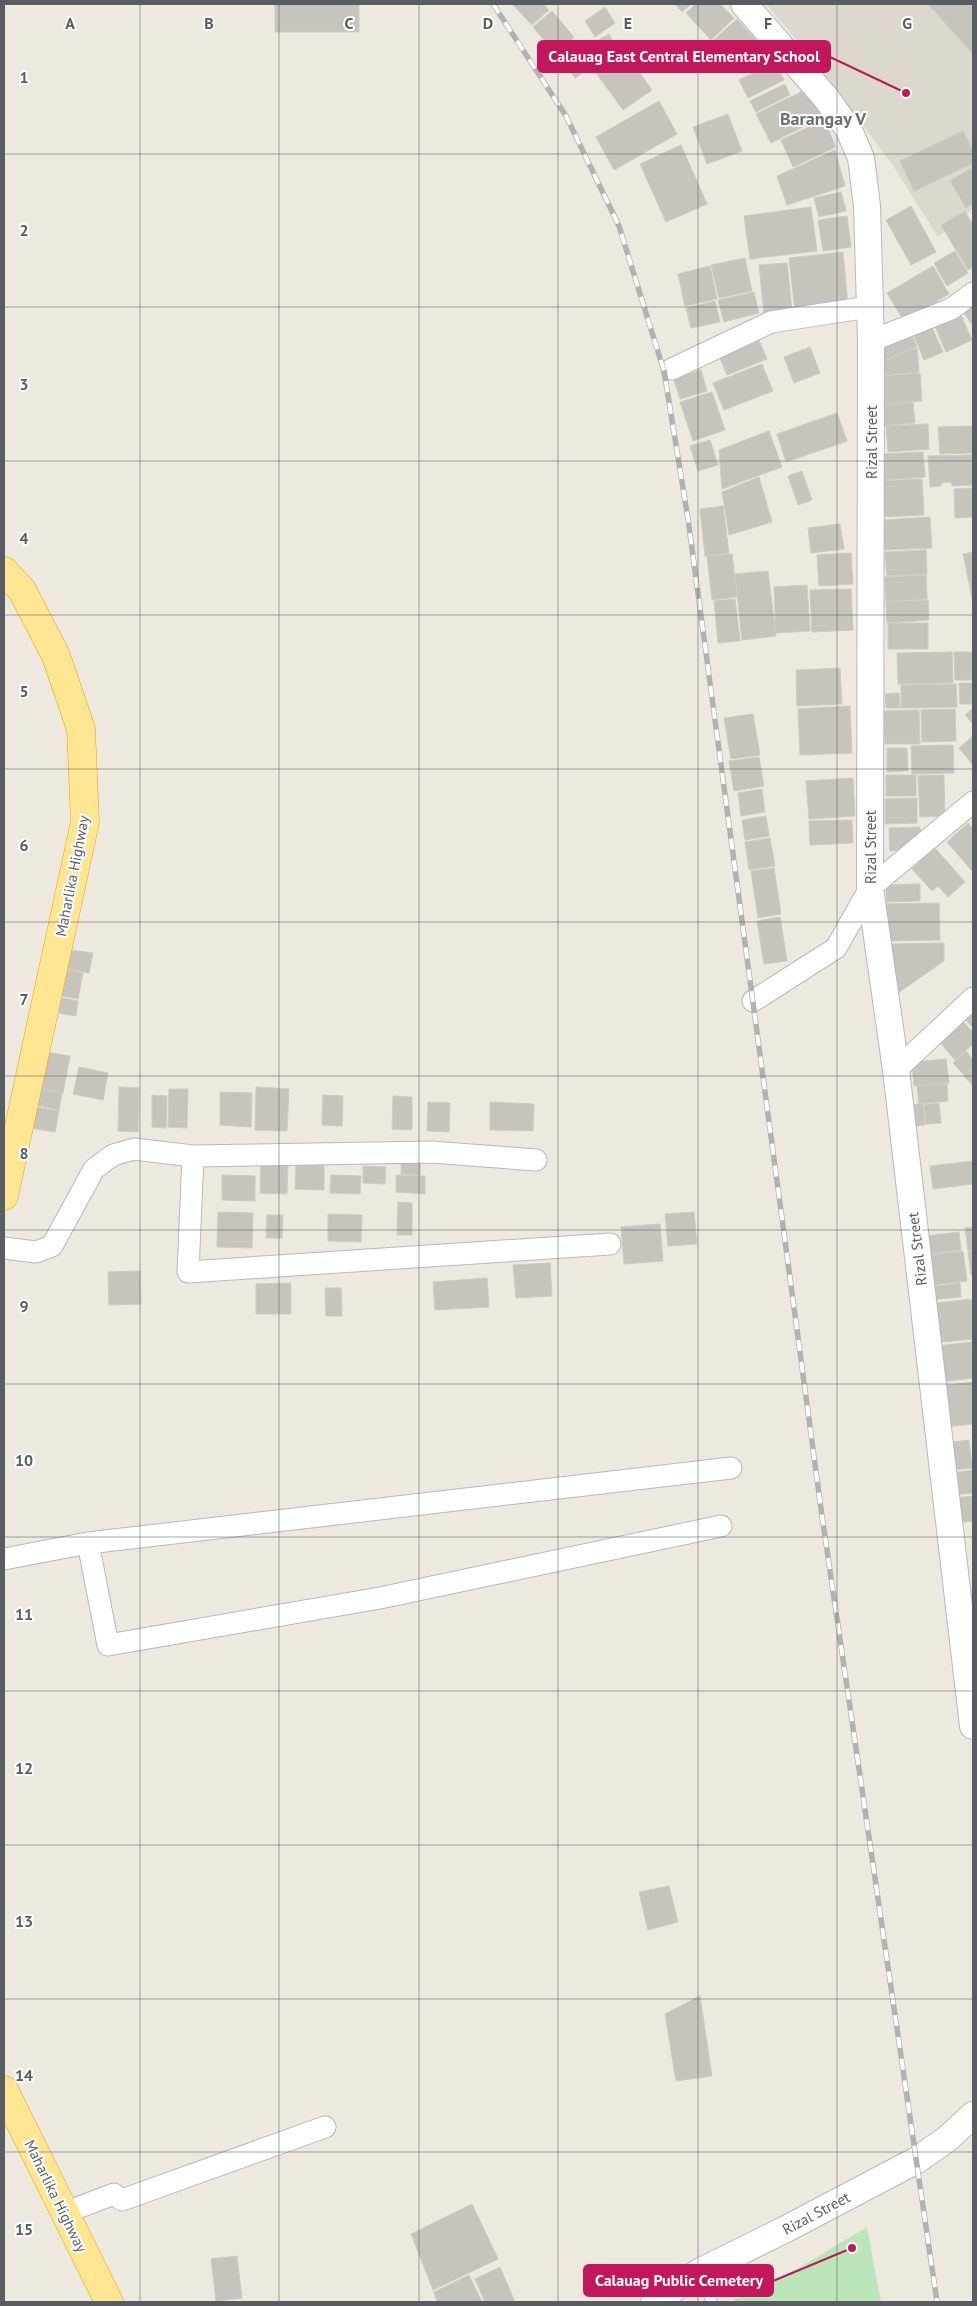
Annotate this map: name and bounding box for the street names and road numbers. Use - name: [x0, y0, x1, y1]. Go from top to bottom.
- street label: Rizal Street: [862, 405, 881, 479]
- street label: Rizal Street: [861, 810, 880, 884]
- street label: Maharlika Highway: [51, 814, 93, 938]
- street label: Rizal Street: [903, 1211, 931, 1287]
- street label: Maharlika Highway: [21, 2137, 91, 2255]
- street label: Rizal Street: [779, 2187, 853, 2239]

